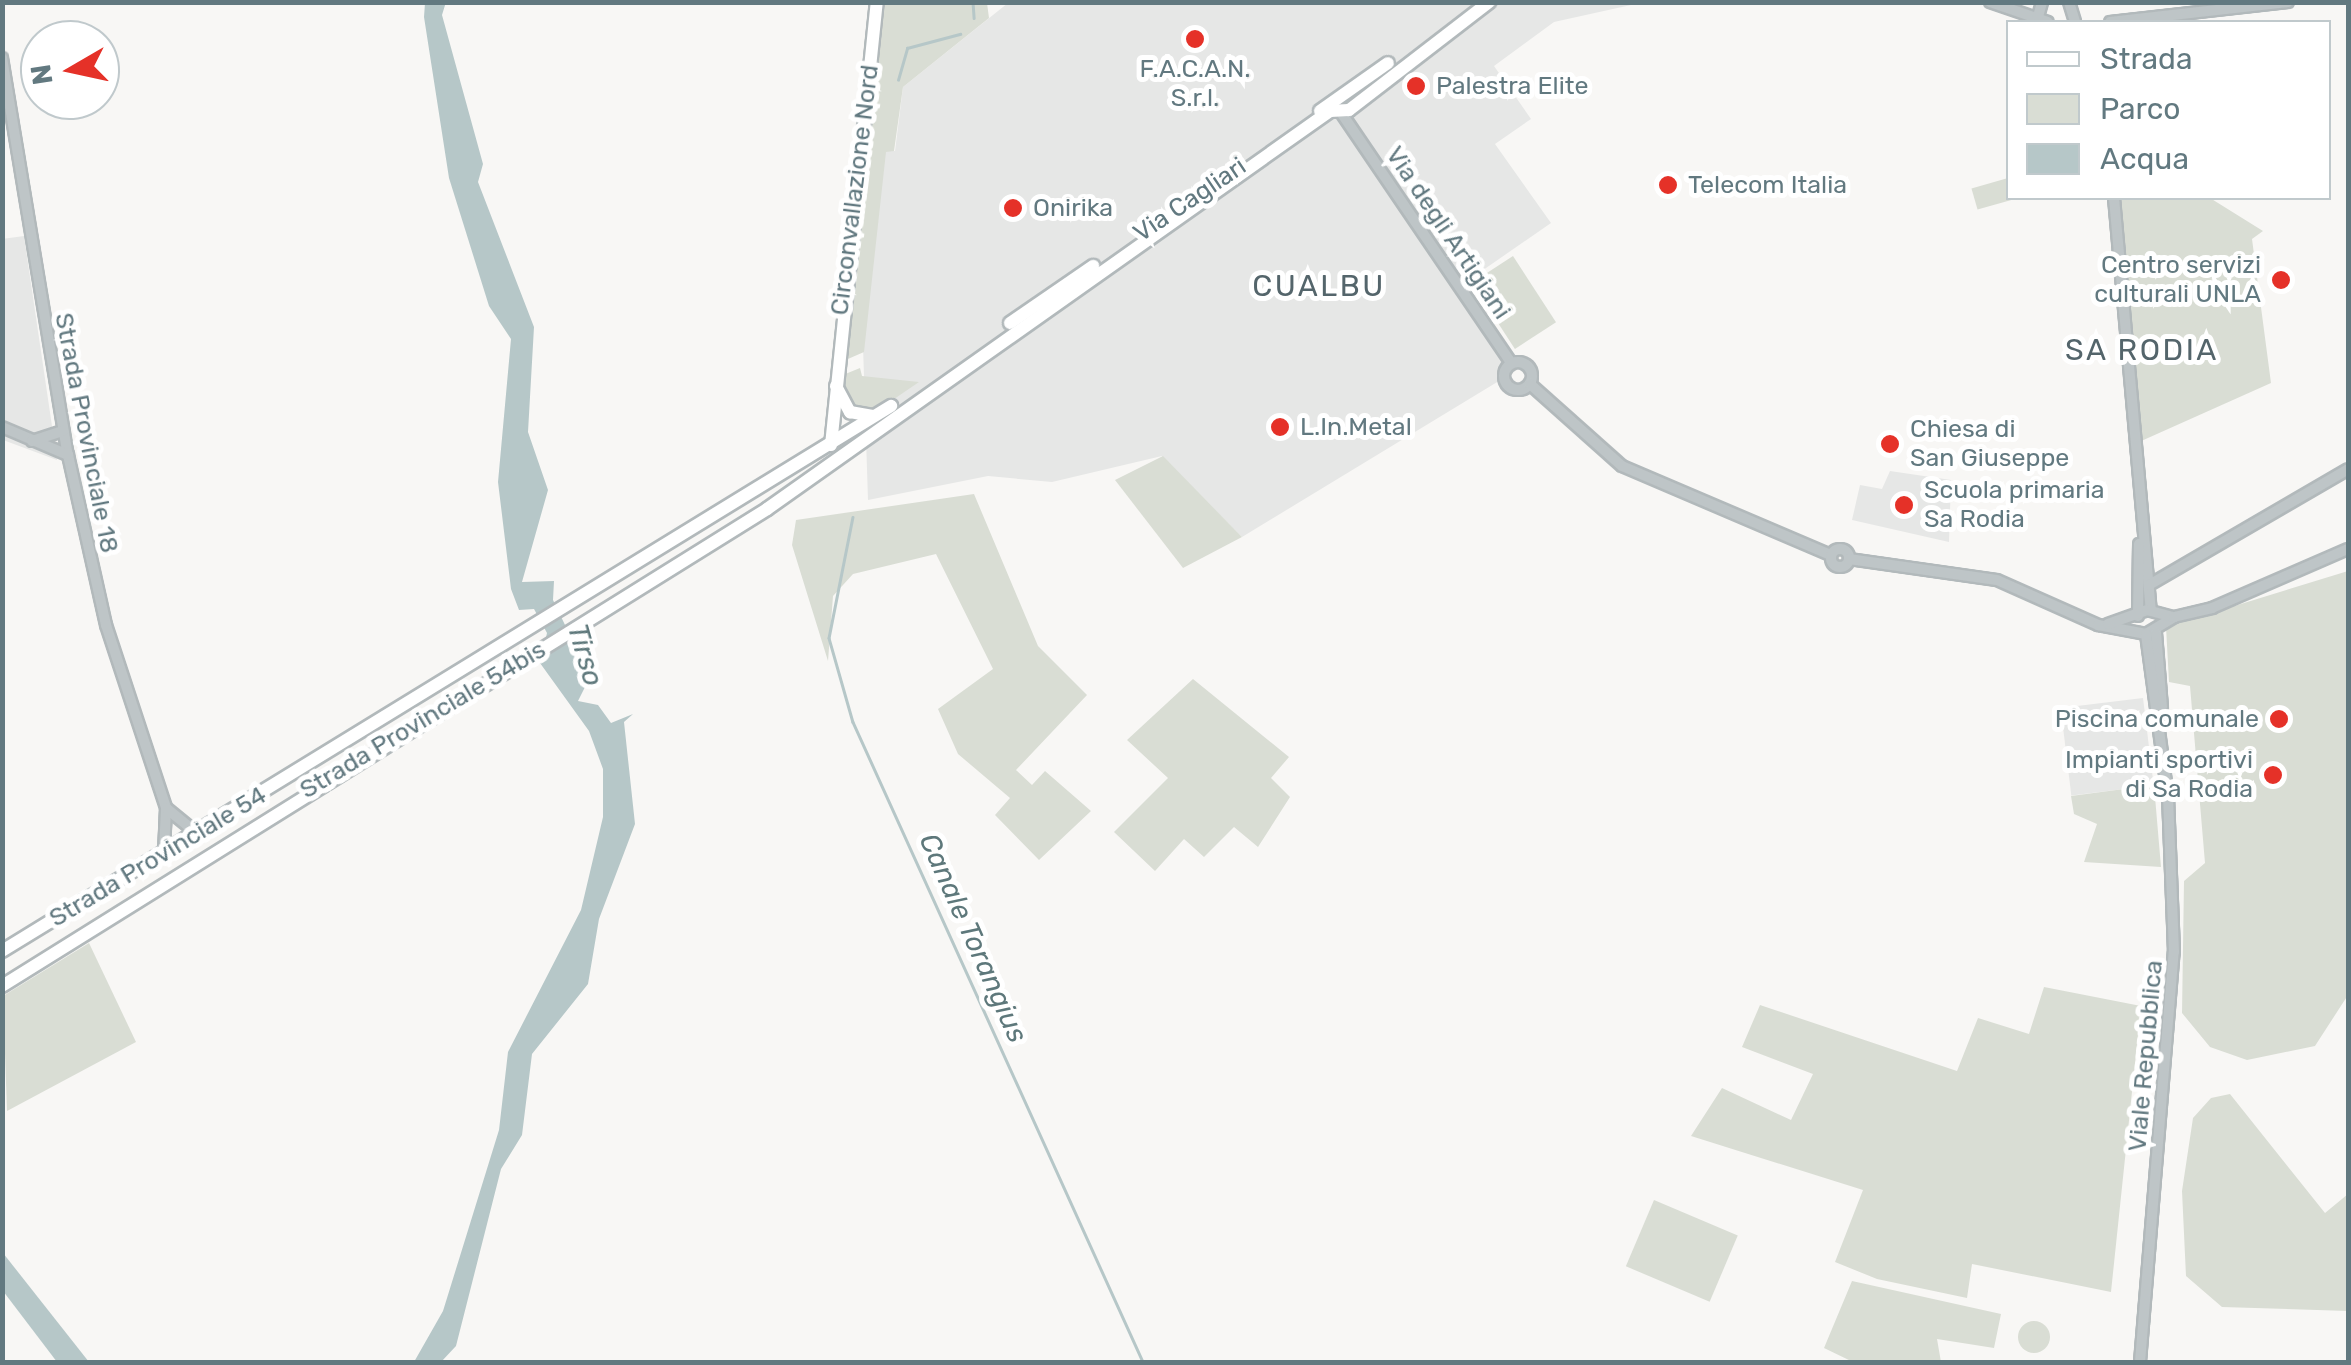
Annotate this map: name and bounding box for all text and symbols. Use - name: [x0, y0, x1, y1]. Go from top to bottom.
- north arrow: [20, 20, 120, 120]
- legend: [2006, 20, 2331, 200]
- marker: F.A.C.A.N. S.r.l.: [1184, 28, 1206, 50]
- text: Strada: [2100, 41, 2193, 77]
- place label: F.A.C.A.N. S.r.l.: [1139, 55, 1251, 114]
- text: N: [24, 62, 60, 87]
- street label: Circonvallazione Nord: [825, 63, 885, 317]
- place label: Palestra Elite: [1436, 71, 1588, 101]
- marker: Palestra Elite: [1405, 75, 1427, 97]
- text: Parco: [2100, 91, 2180, 127]
- street label: Via degli Artigiani: [1379, 141, 1517, 325]
- text: Acqua: [2100, 141, 2189, 177]
- street label: Via Cagliari: [1128, 151, 1252, 249]
- place label: Telecom Italia: [1688, 170, 1847, 200]
- marker: Telecom Italia: [1657, 174, 1679, 196]
- place label: Onirika: [1033, 193, 1113, 223]
- marker: Onirika: [1002, 197, 1024, 219]
- place label: Centro servizi culturali UNLA: [2094, 251, 2261, 310]
- district label: CUALBU: [1252, 268, 1386, 304]
- marker: Centro servizi culturali UNLA: [2270, 269, 2292, 291]
- street label: Strada Provinciale 18: [48, 310, 124, 556]
- district label: SA RODIA: [2065, 332, 2219, 368]
- place label: L.In.Metal: [1300, 412, 1412, 442]
- place label: Chiesa di San Giuseppe: [1910, 415, 2069, 474]
- marker: L.In.Metal: [1269, 416, 1291, 438]
- marker: Chiesa di San Giuseppe: [1879, 433, 1901, 455]
- place label: Scuola primaria Sa Rodia: [1924, 476, 2105, 535]
- marker: Scuola primaria Sa Rodia: [1893, 494, 1915, 516]
- water label: Tirso: [560, 620, 610, 690]
- street label: Strada Provinciale 54bis: [295, 635, 551, 805]
- place label: Piscina comunale: [2055, 704, 2259, 734]
- marker: Piscina comunale: [2268, 708, 2290, 730]
- place label: Impianti sportivi di Sa Rodia: [2065, 746, 2253, 805]
- marker: Impianti sportivi di Sa Rodia: [2262, 764, 2284, 786]
- street label: Strada Provinciale 54: [44, 780, 272, 934]
- water label: Canale Torangius: [912, 828, 1034, 1048]
- street label: Viale Repubblica: [2123, 959, 2169, 1153]

